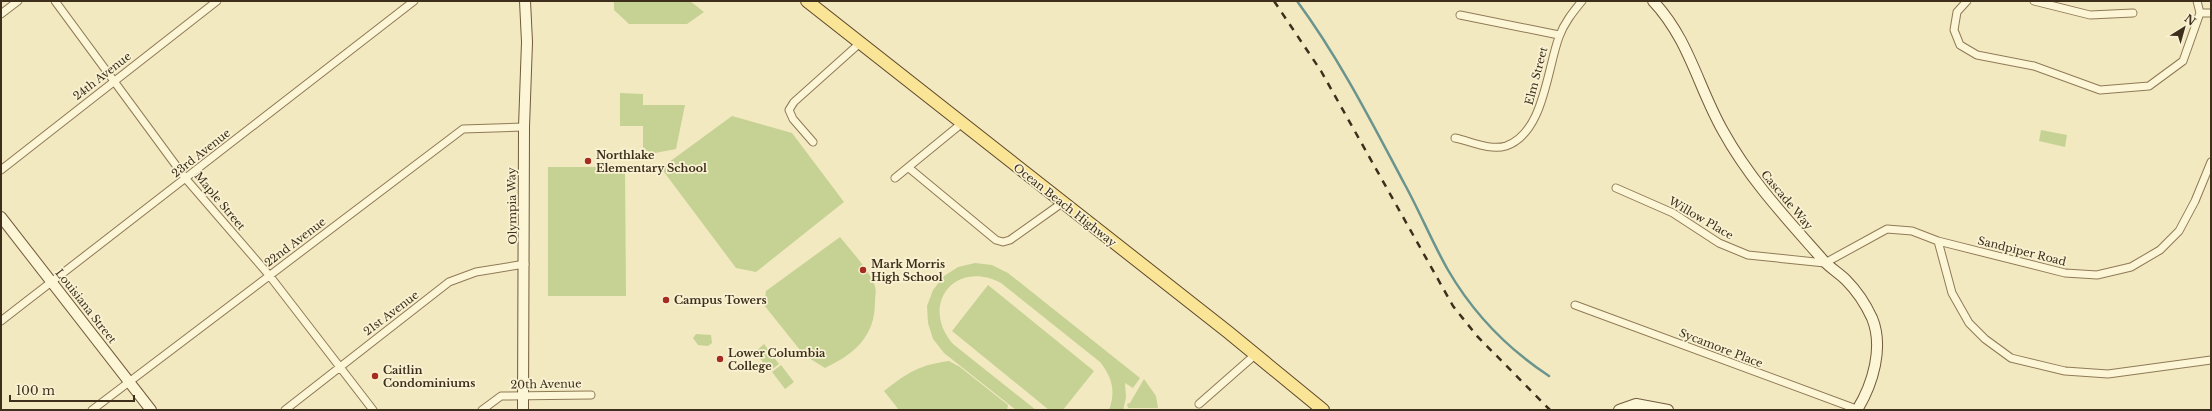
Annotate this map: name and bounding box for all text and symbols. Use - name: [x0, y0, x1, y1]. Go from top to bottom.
- north arrow: [2164, 8, 2204, 48]
- text: N: [2182, 11, 2199, 29]
- street label: Elm Street: [1522, 45, 1551, 107]
- street label: 24th Avenue: [70, 49, 134, 103]
- street label: 23rd Avenue: [169, 126, 233, 180]
- place label: Northlake Elementary School: [596, 148, 707, 175]
- marker: Northlake Elementary School: [583, 156, 593, 166]
- street label: Ocean Beach Highway: [1011, 160, 1119, 250]
- street label: Olympia Way: [504, 167, 520, 245]
- street label: Cascade Way: [1758, 167, 1816, 233]
- street label: Maple Street: [192, 169, 249, 234]
- street label: Willow Place: [1665, 193, 1736, 242]
- street label: 22nd Avenue: [262, 214, 328, 270]
- street label: Sandpiper Road: [1976, 233, 2068, 269]
- place label: Mark Morris High School: [871, 257, 945, 284]
- marker: Mark Morris High School: [858, 265, 868, 275]
- street label: Louisiana Street: [52, 266, 120, 347]
- street label: 21st Avenue: [361, 288, 421, 338]
- place label: Campus Towers: [674, 293, 767, 307]
- marker: Campus Towers: [661, 295, 671, 305]
- street label: Sycamore Place: [1677, 326, 1765, 370]
- place label: Lower Columbia College: [728, 346, 826, 373]
- marker: Lower Columbia College: [715, 354, 725, 364]
- place label: Caitlin Condominiums: [383, 363, 475, 390]
- marker: Caitlin Condominiums: [370, 371, 380, 381]
- street label: 20th Avenue: [510, 376, 582, 392]
- scale bar: [10, 377, 134, 403]
- text: 100 m: [16, 383, 55, 398]

